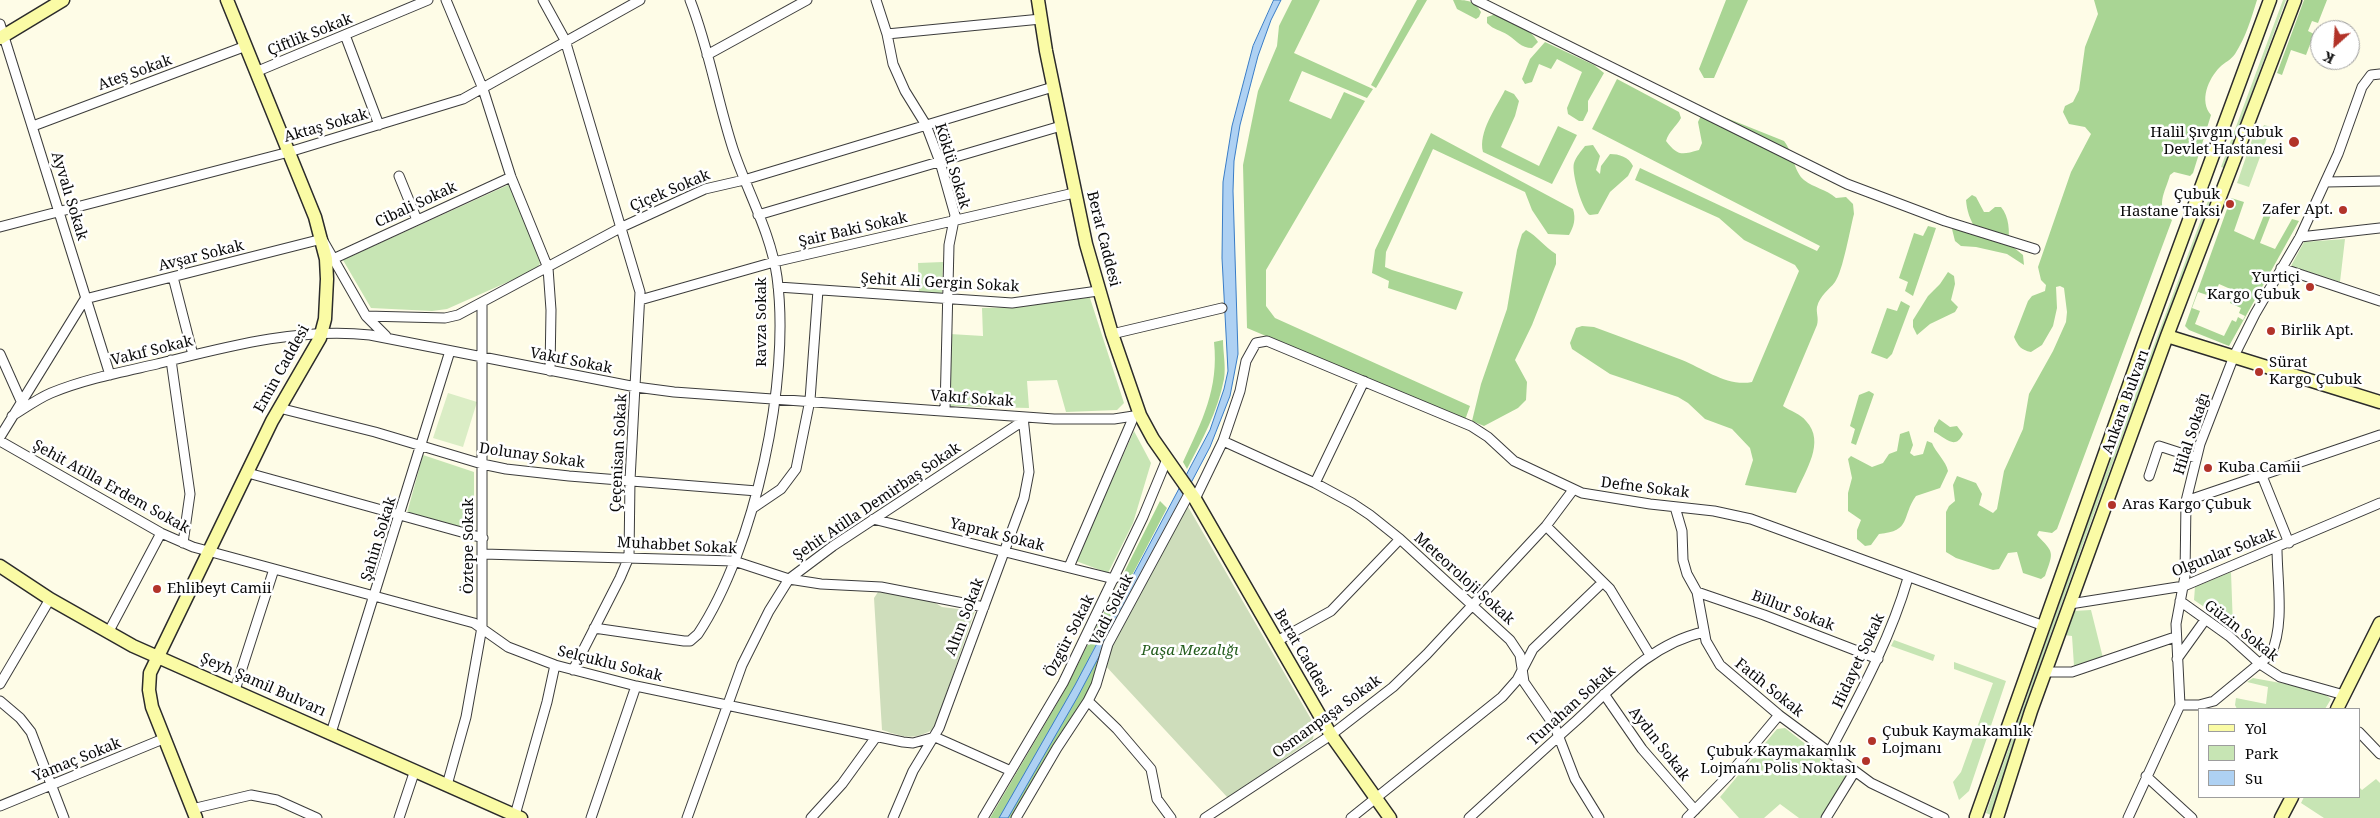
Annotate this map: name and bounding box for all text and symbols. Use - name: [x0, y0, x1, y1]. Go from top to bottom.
- street label: Çiftlik Sokak: [265, 10, 355, 60]
- north arrow: [2310, 20, 2360, 70]
- text: K: [2320, 47, 2337, 69]
- street label: Ateş Sokak: [96, 51, 174, 95]
- street label: Aktaş Sokak: [282, 105, 370, 147]
- street label: Köklü Sokak: [930, 121, 974, 211]
- place label: Halil Şıvgın Çubuk Devlet Hastanesi: [2150, 124, 2283, 159]
- marker: Halil Şıvgın Çubuk Devlet Hastanesi: [2287, 135, 2301, 149]
- street label: Ayvalı Sokak: [47, 150, 91, 242]
- street label: Çiçek Sokak: [627, 166, 713, 216]
- street label: Cibali Sokak: [372, 178, 460, 232]
- place label: Çubuk Hastane Taksi: [2120, 186, 2220, 221]
- street label: Berat Caddesi: [1082, 189, 1124, 289]
- marker: Çubuk Hastane Taksi: [2224, 198, 2236, 210]
- place label: Zafer Apt.: [2262, 201, 2333, 219]
- marker: Zafer Apt.: [2337, 204, 2349, 216]
- street label: Şair Baki Sokak: [797, 209, 909, 251]
- street label: Avşar Sokak: [156, 237, 246, 275]
- place label: Yurtiçi Kargo Çubuk: [2207, 269, 2300, 304]
- street label: Şehit Ali Gergin Sokak: [860, 270, 1020, 296]
- street label: Ravza Sokak: [753, 277, 771, 367]
- marker: Yurtiçi Kargo Çubuk: [2304, 281, 2316, 293]
- street label: Emin Caddesi: [250, 322, 314, 416]
- place label: Birlik Apt.: [2281, 322, 2354, 340]
- marker: Birlik Apt.: [2265, 325, 2277, 337]
- street label: Vakıf Sokak: [109, 332, 195, 370]
- street label: Vakıf Sokak: [528, 344, 614, 378]
- street label: Ankara Bulvarı: [2099, 347, 2153, 457]
- place label: Sürat Kargo Çubuk: [2269, 354, 2362, 389]
- marker: Sürat Kargo Çubuk: [2253, 366, 2265, 378]
- street label: Vakıf Sokak: [930, 387, 1014, 411]
- street label: Hilal Sokağı: [2170, 391, 2214, 477]
- street label: Çeçenisan Sokak: [607, 393, 631, 513]
- street label: Şehit Atilla Erdem Sokak: [29, 436, 193, 538]
- street label: Şehit Atilla Demirbaş Sokak: [790, 439, 964, 565]
- street label: Dolunay Sokak: [478, 440, 586, 472]
- place label: Kuba Camii: [2218, 459, 2301, 477]
- marker: Kuba Camii: [2202, 462, 2214, 474]
- street label: Defne Sokak: [1600, 474, 1690, 502]
- street label: Şahin Sokak: [358, 495, 400, 583]
- place label: Aras Kargo Çubuk: [2122, 496, 2251, 514]
- street label: Öztepe Sokak: [460, 498, 478, 594]
- marker: Aras Kargo Çubuk: [2106, 499, 2118, 511]
- street label: Yaprak Sokak: [948, 515, 1046, 555]
- street label: Olgunlar Sokak: [2169, 525, 2279, 581]
- street label: Meteoroloji Sokak: [1410, 529, 1518, 629]
- street label: Muhabbet Sokak: [617, 534, 737, 558]
- street label: Vadi Sokak: [1086, 571, 1138, 649]
- street label: Altın Sokak: [942, 576, 988, 658]
- place label: Ehlibeyt Camii: [167, 580, 272, 598]
- marker: Ehlibeyt Camii: [151, 583, 163, 595]
- street label: Billur Sokak: [1749, 587, 1837, 635]
- street label: Özgür Sokak: [1042, 592, 1098, 680]
- street label: Güzin Sokak: [2200, 596, 2282, 666]
- street label: Berat Caddesi: [1270, 606, 1334, 700]
- street label: Hidayet Sokak: [1829, 611, 1889, 711]
- street label: Selçuklu Sokak: [556, 642, 664, 686]
- park label: Paşa Mezalığı: [1141, 642, 1239, 660]
- street label: Şeyh Şamil Bulvarı: [198, 649, 328, 721]
- street label: Fatih Sokak: [1731, 655, 1807, 721]
- street label: Tunahan Sokak: [1525, 662, 1619, 750]
- street label: Osmanpaşa Sokak: [1269, 672, 1385, 762]
- street label: Aydın Sokak: [1625, 704, 1693, 784]
- legend: [2198, 708, 2360, 798]
- text: Yol: [2245, 718, 2267, 738]
- place label: Çubuk Kaymakamlık Lojmanı: [1882, 723, 2032, 758]
- street label: Yamaç Sokak: [30, 734, 124, 786]
- marker: Çubuk Kaymakamlık Lojmanı: [1866, 735, 1878, 747]
- place label: Çubuk Kaymakamlık Lojmanı Polis Noktası: [1701, 743, 1856, 778]
- text: Park: [2245, 743, 2278, 763]
- marker: Çubuk Kaymakamlık Lojmanı Polis Noktası: [1860, 755, 1872, 767]
- text: Su: [2245, 768, 2263, 788]

